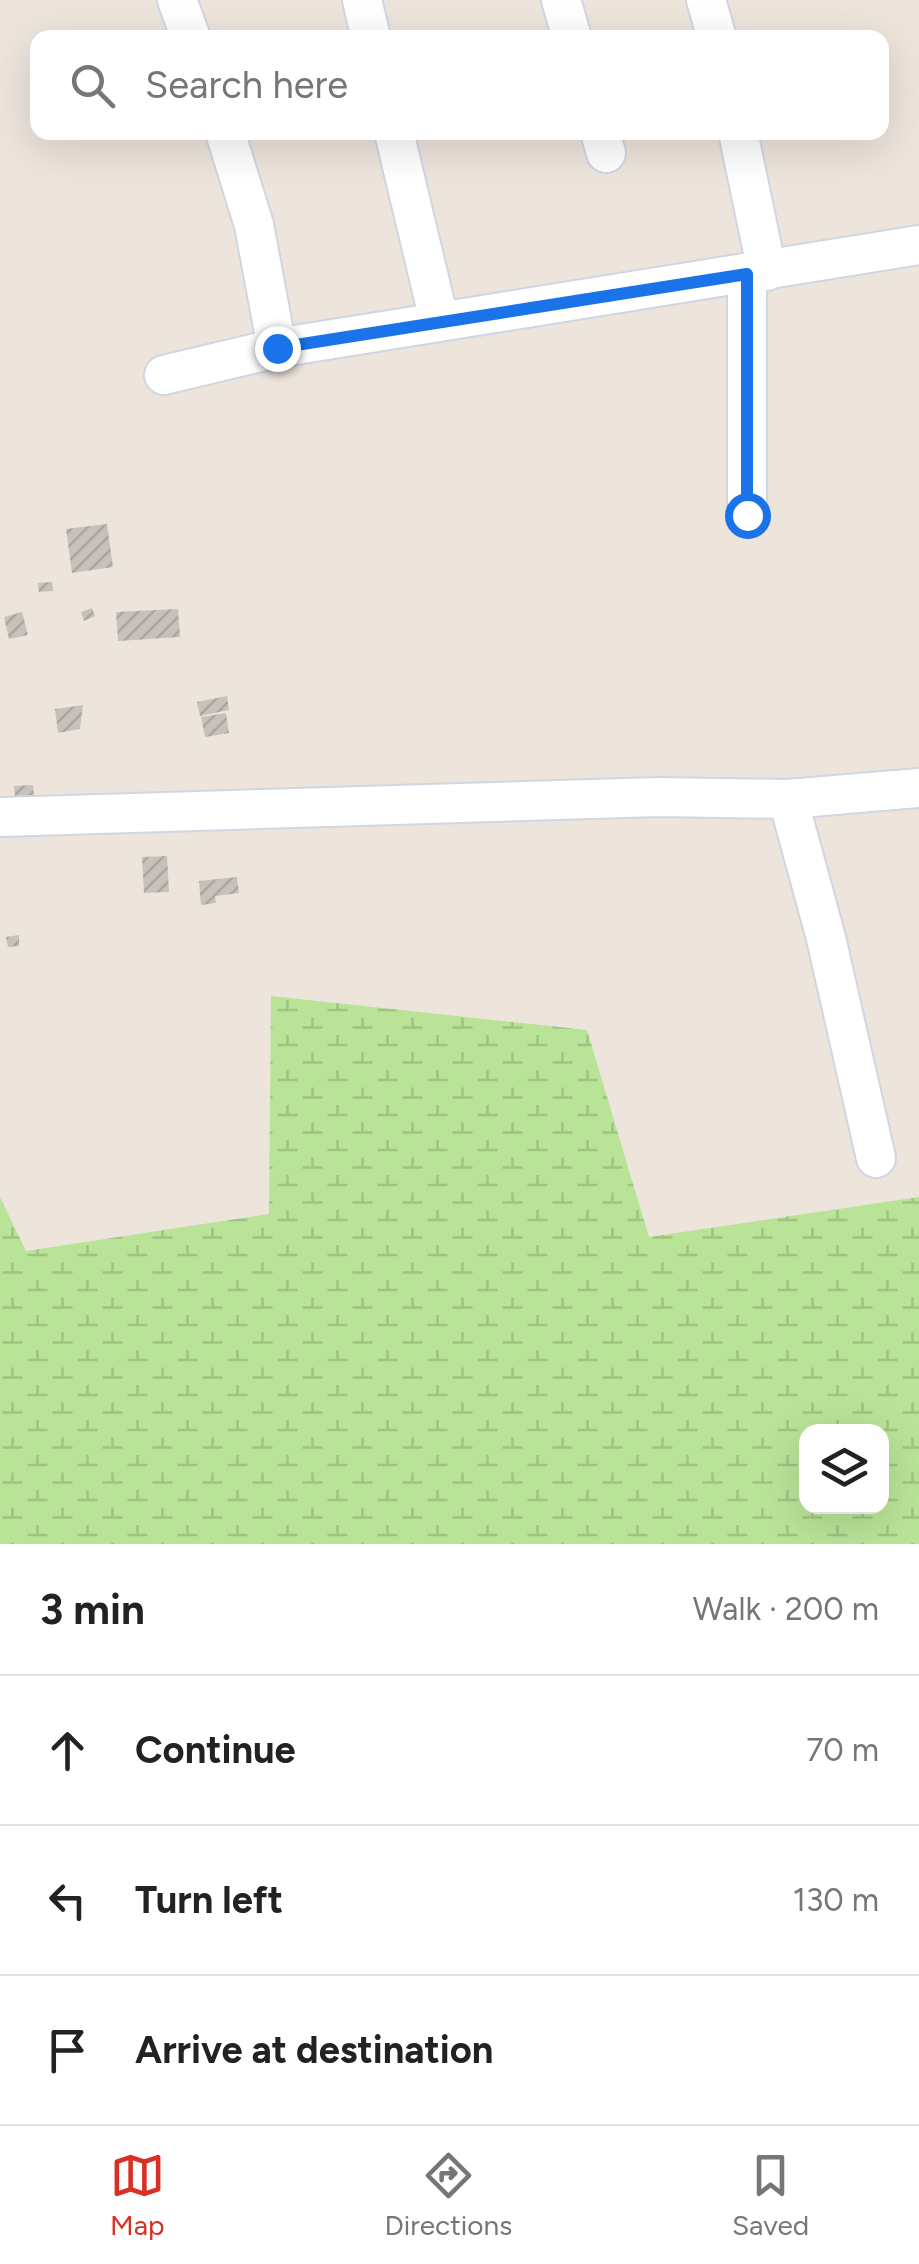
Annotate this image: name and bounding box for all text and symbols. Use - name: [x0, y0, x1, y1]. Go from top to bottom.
- search box: [30, 30, 889, 140]
- icon: search: [65, 58, 120, 113]
- text: Search here: [145, 62, 348, 108]
- route end: [255, 326, 301, 372]
- route start: [725, 493, 771, 539]
- map controls: [799, 1424, 889, 1514]
- button: layers: [799, 1424, 889, 1514]
- text: 3 min: [40, 1584, 145, 1635]
- text: Walk · 200 m: [693, 1590, 879, 1628]
- icon: ahead: [40, 1723, 95, 1778]
- text: Continue: [135, 1727, 296, 1773]
- text: 70 m: [806, 1731, 879, 1769]
- icon: left: [40, 1873, 95, 1928]
- text: Turn left: [135, 1877, 283, 1923]
- text: 130 m: [793, 1881, 879, 1919]
- icon: arrive: [40, 2023, 95, 2078]
- text: Arrive at destination: [135, 2027, 493, 2073]
- tab: Map: [110, 2148, 165, 2242]
- tab: Directions: [385, 2148, 512, 2242]
- tab: Saved: [732, 2148, 809, 2242]

